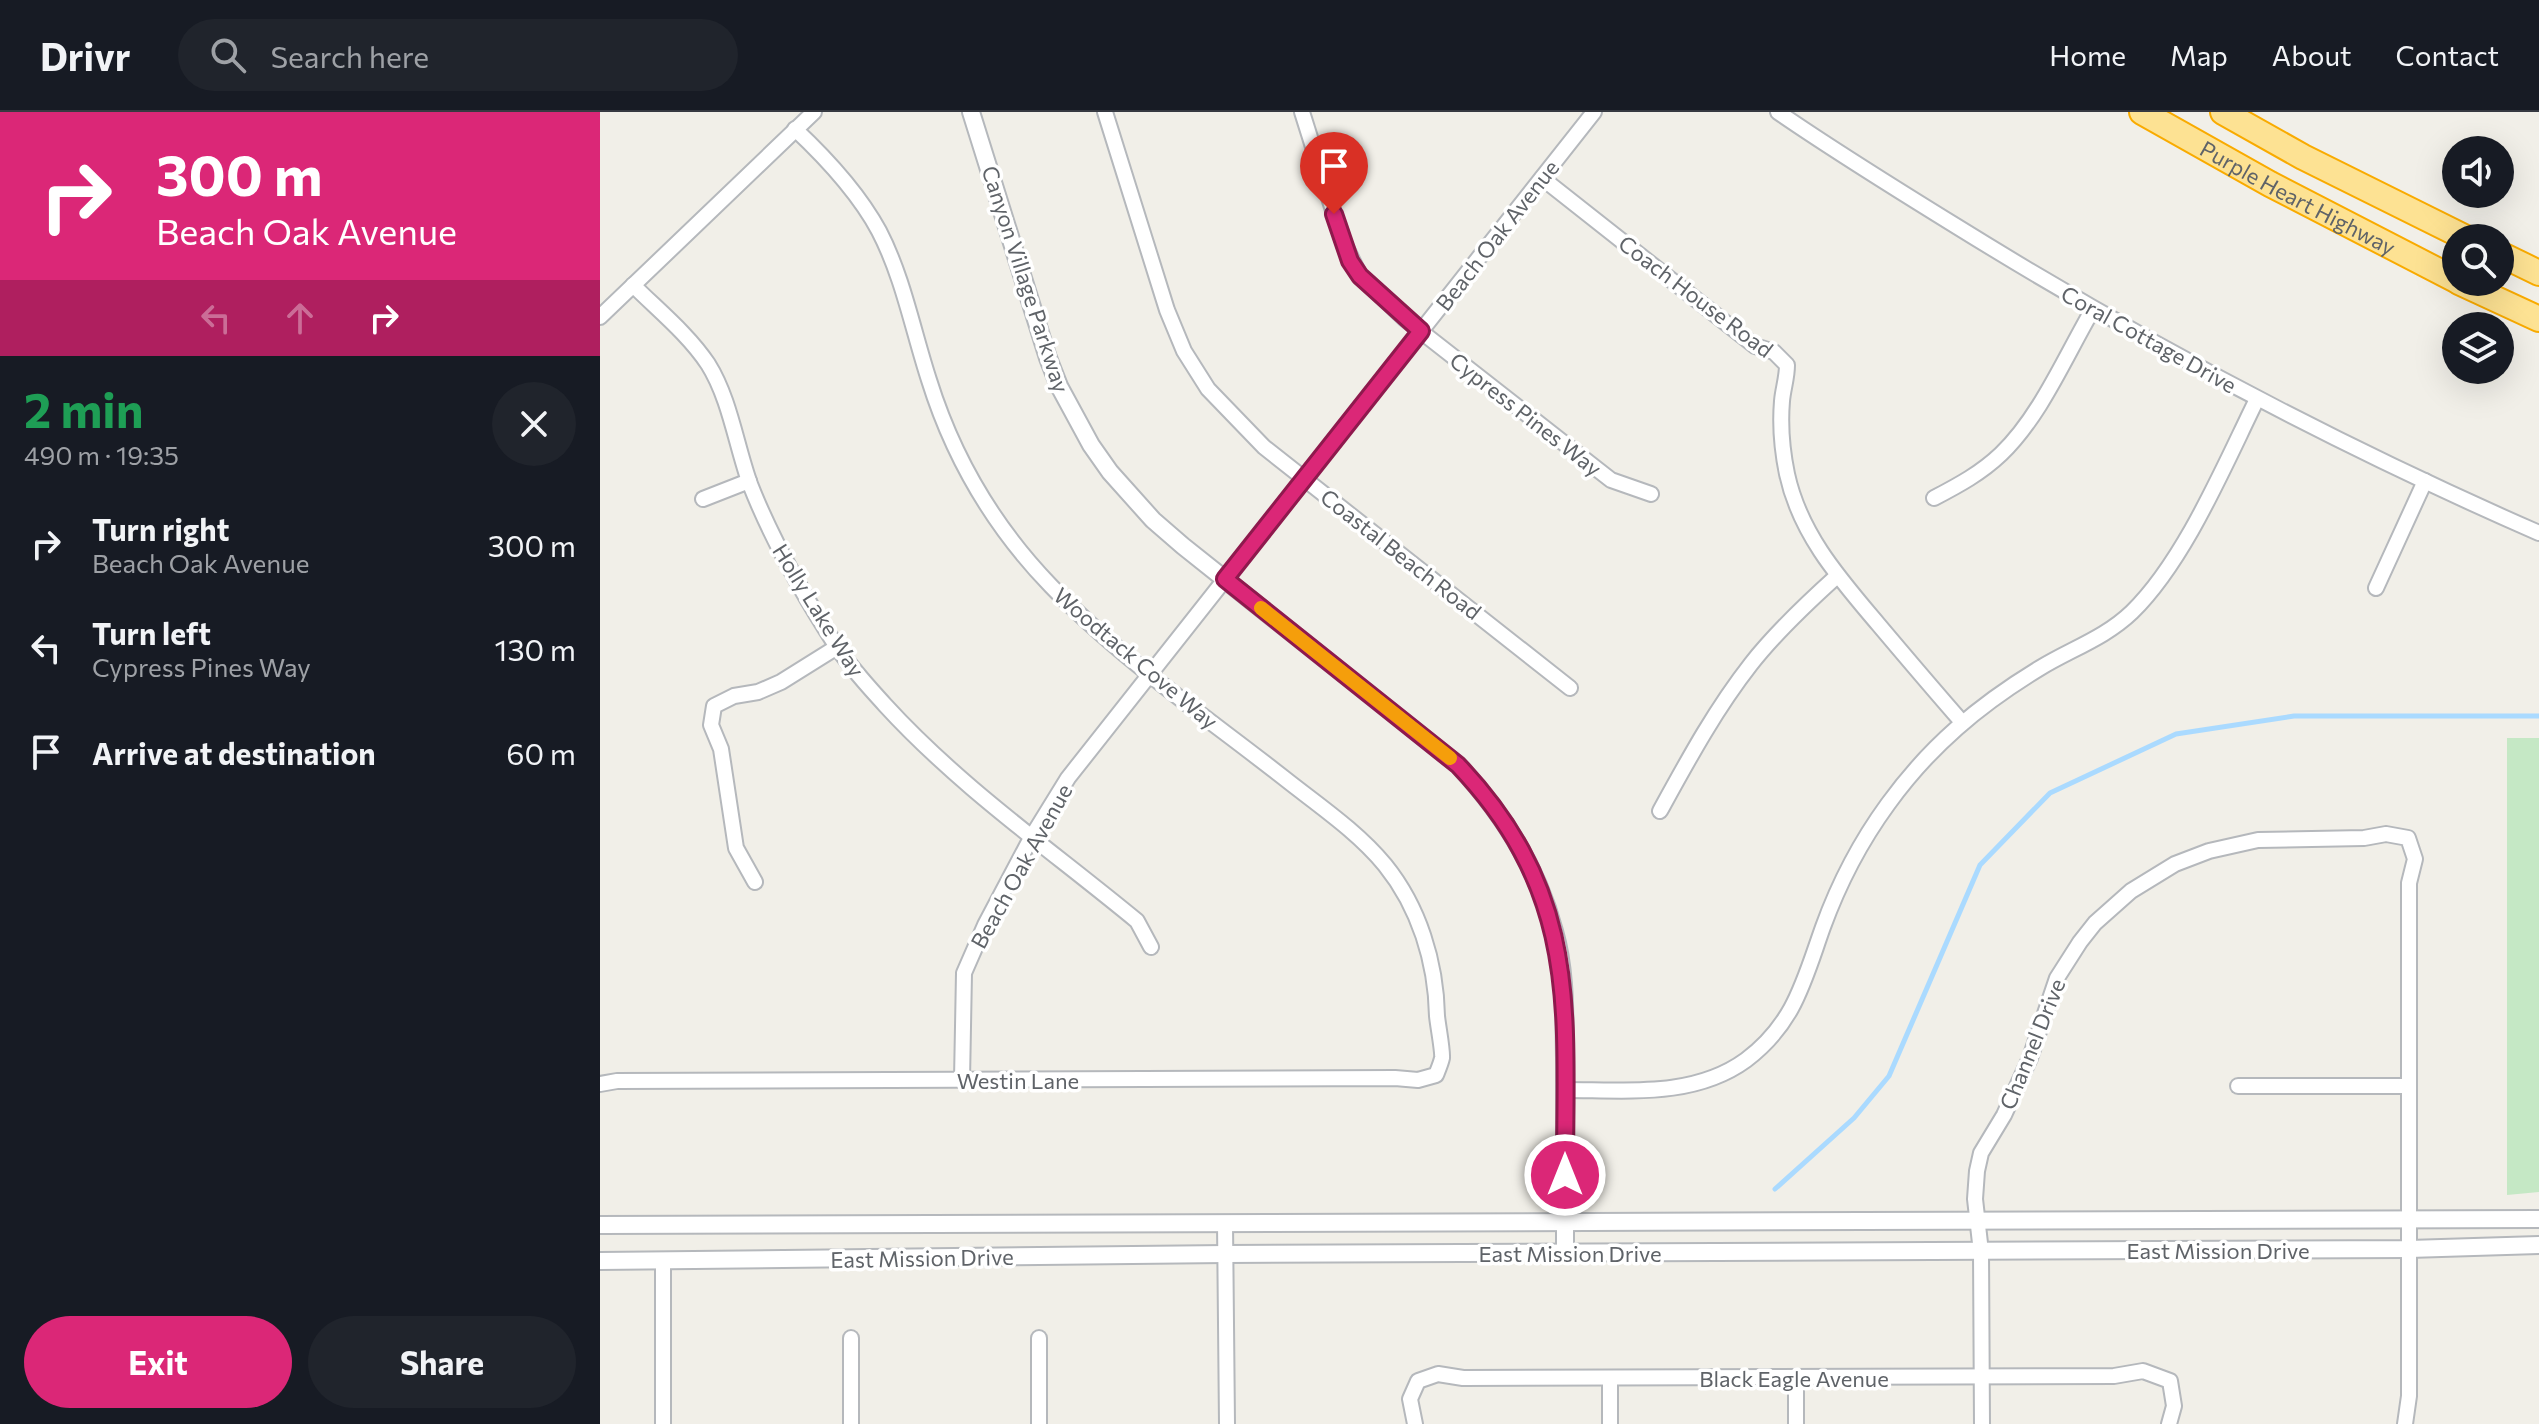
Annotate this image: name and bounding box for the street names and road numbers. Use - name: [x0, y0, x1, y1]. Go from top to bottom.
- street label: Purple Heart Highway: [2196, 134, 2401, 260]
- street label: Beach Oak Avenue: [1430, 154, 1564, 316]
- street label: Canyon Village Parkway: [977, 162, 1075, 396]
- street label: Coach House Road: [1613, 229, 1779, 363]
- street label: Coral Cottage Drive: [2057, 280, 2241, 398]
- street label: Cypress Pines Way: [1445, 346, 1607, 482]
- street label: Coastal Beach Road: [1315, 483, 1487, 625]
- street label: Holly Lake Way: [767, 539, 871, 681]
- street label: Woodtack Cove Way: [1048, 581, 1224, 735]
- street label: Beach Oak Avenue: [965, 779, 1077, 953]
- street label: Channel Drive: [1993, 975, 2071, 1113]
- street label: Westin Lane: [957, 1067, 1079, 1094]
- street label: East Mission Drive: [2126, 1237, 2310, 1264]
- street label: East Mission Drive: [1478, 1240, 1662, 1267]
- street label: East Mission Drive: [830, 1243, 1014, 1273]
- street label: Black Eagle Avenue: [1699, 1365, 1889, 1392]

